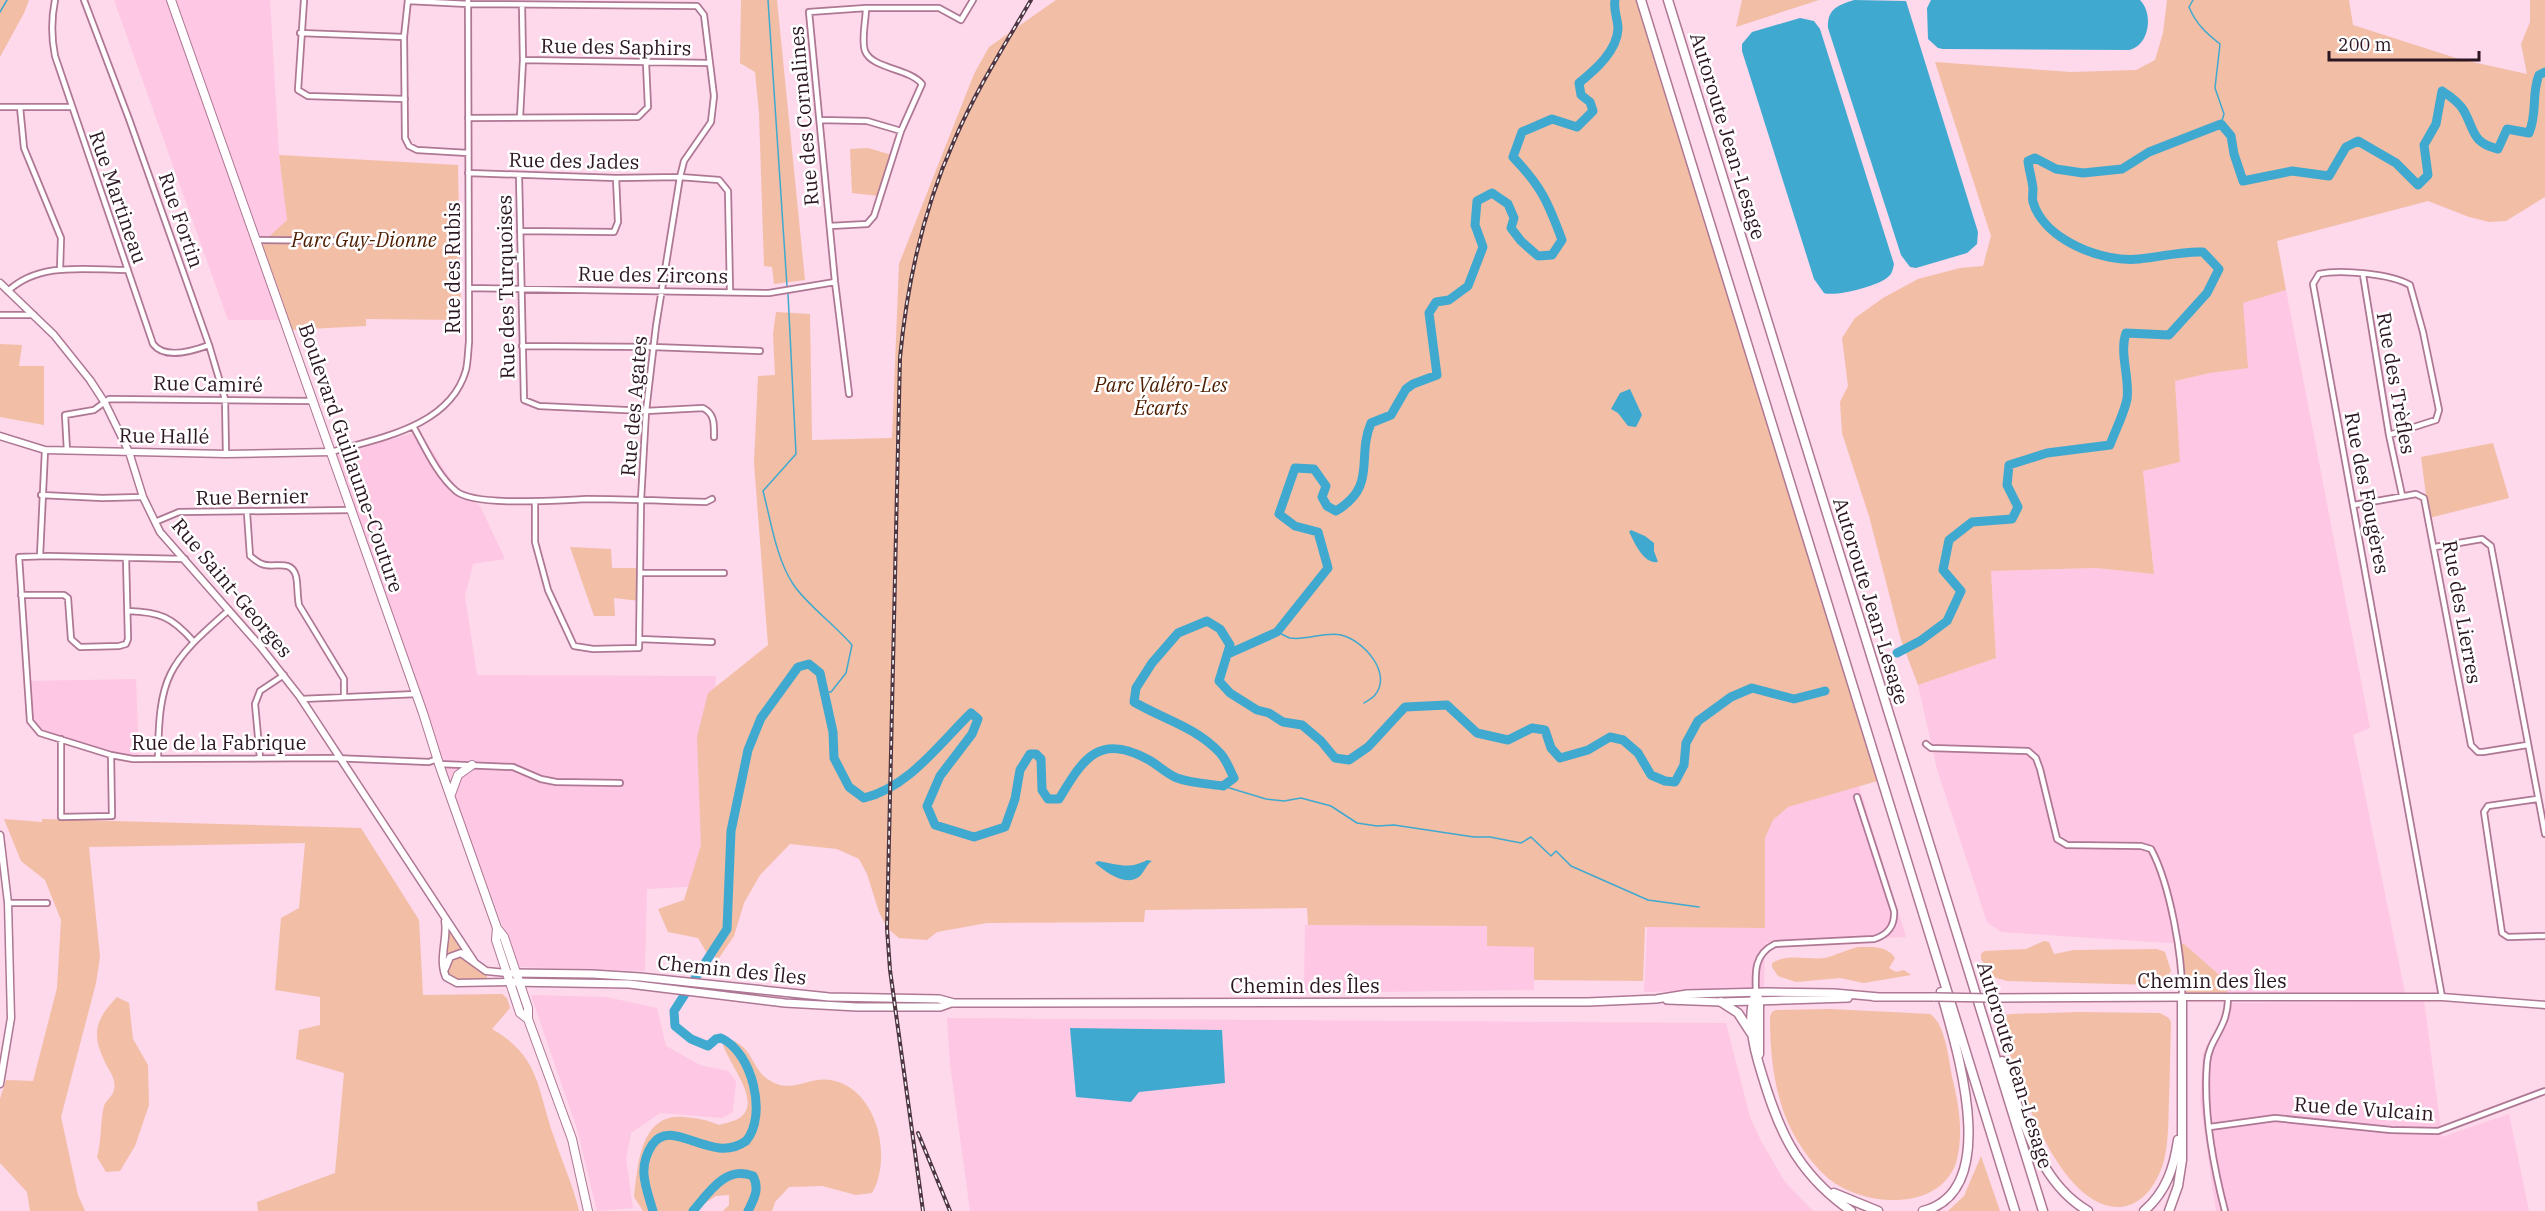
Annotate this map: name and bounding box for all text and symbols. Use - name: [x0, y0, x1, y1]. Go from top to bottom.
- scale bar: [2329, 24, 2479, 62]
- street label: Rue des Cornalines: [782, 25, 825, 207]
- street label: Autoroute Jean-Lesage: [1684, 29, 1773, 243]
- street label: Rue des Saphirs: [540, 32, 692, 61]
- text: 200 m: [2338, 33, 2392, 56]
- street label: Rue Martineau: [83, 127, 154, 267]
- street label: Rue des Jades: [508, 146, 640, 175]
- street label: Rue Fortin: [153, 169, 210, 271]
- street label: Rue des Turquoises: [490, 195, 521, 379]
- street label: Rue des Rubis: [439, 202, 466, 334]
- park label: Parc Guy-Dionne: [290, 226, 437, 253]
- street label: Rue des Zircons: [578, 260, 728, 289]
- street label: Rue des Trèfles: [2371, 310, 2422, 456]
- street label: Boulevard Guillaume-Couture: [293, 320, 410, 596]
- street label: Rue des Agates: [614, 334, 653, 477]
- street label: Rue Camiré: [153, 369, 263, 398]
- park label: Parc Valéro-Les Écarts: [1093, 371, 1228, 421]
- street label: Rue des Fougères: [2339, 410, 2396, 576]
- street label: Rue Hallé: [119, 421, 209, 450]
- street label: Rue Bernier: [195, 482, 309, 511]
- street label: Autoroute Jean-Lesage: [1827, 494, 1916, 708]
- street label: Rue Saint-Georges: [166, 512, 299, 663]
- street label: Rue des Lierres: [2437, 538, 2488, 686]
- street label: Rue de la Fabrique: [132, 729, 306, 756]
- street label: Chemin des Îles: [656, 948, 808, 991]
- street label: Autoroute Jean-Lesage: [1971, 958, 2060, 1172]
- street label: Chemin des Îles: [2137, 967, 2287, 994]
- street label: Chemin des Îles: [1230, 972, 1380, 999]
- street label: Rue de Vulcain: [2293, 1090, 2435, 1127]

